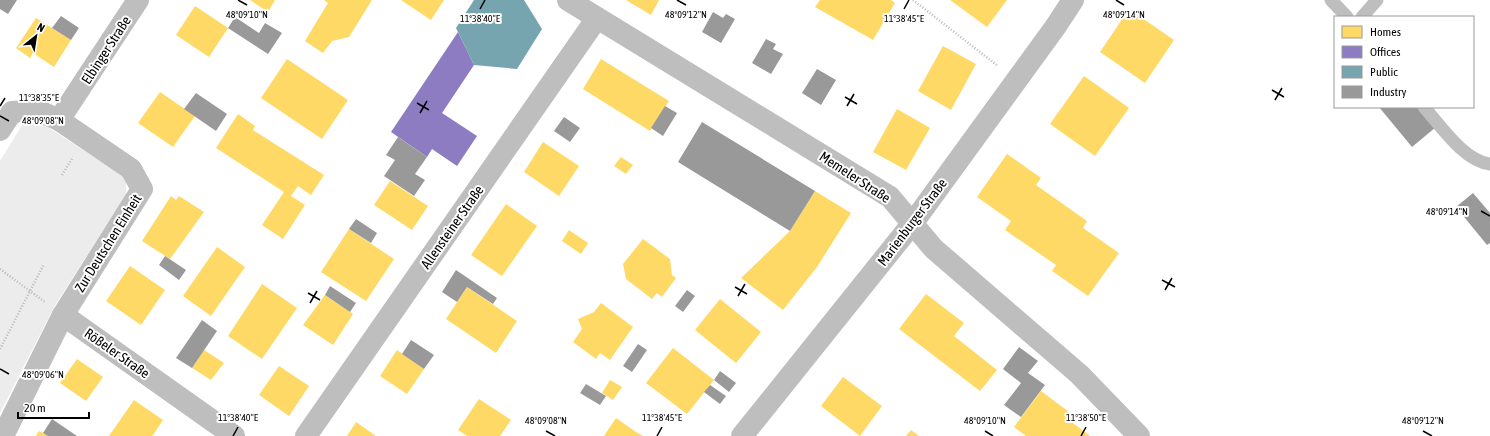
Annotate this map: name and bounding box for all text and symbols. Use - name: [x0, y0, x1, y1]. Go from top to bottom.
- text: 48°09'10"N: [226, 9, 268, 20]
- text: 48°09'12"N: [665, 9, 707, 20]
- text: 48°09'14"N: [1103, 9, 1145, 20]
- street label: Elbinger Straße: [78, 13, 134, 87]
- text: 11°38'40"E: [460, 13, 501, 24]
- text: 11°38'45"E: [884, 13, 925, 24]
- north arrow: [16, 16, 56, 56]
- legend: [1334, 16, 1474, 108]
- text: N: [35, 21, 47, 34]
- text: Homes: [1370, 25, 1401, 39]
- text: Offices: [1370, 45, 1400, 59]
- text: Public: [1370, 65, 1398, 79]
- text: Industry: [1370, 85, 1407, 99]
- text: 11°38'35"E: [19, 92, 60, 103]
- text: 48°09'08"N: [22, 115, 64, 126]
- street label: Memeler Straße: [817, 148, 893, 206]
- street label: Marienburger Straße: [874, 175, 950, 269]
- street label: Allensteiner Straße: [417, 182, 487, 272]
- street label: Zur Deutschen Einheit: [71, 191, 145, 295]
- text: 48°09'14"N: [1426, 206, 1468, 217]
- street label: Rößeler Straße: [81, 325, 153, 381]
- text: 48°09'06"N: [22, 369, 64, 380]
- scale bar: [18, 394, 89, 420]
- text: 20 m: [24, 401, 46, 415]
- text: 11°38'40"E: [218, 412, 259, 423]
- text: 11°38'45"E: [642, 412, 683, 423]
- text: 11°38'50"E: [1066, 412, 1107, 423]
- text: 48°09'08"N: [525, 415, 567, 426]
- text: 48°09'10"N: [964, 415, 1006, 426]
- text: 48°09'12"N: [1402, 415, 1444, 426]

